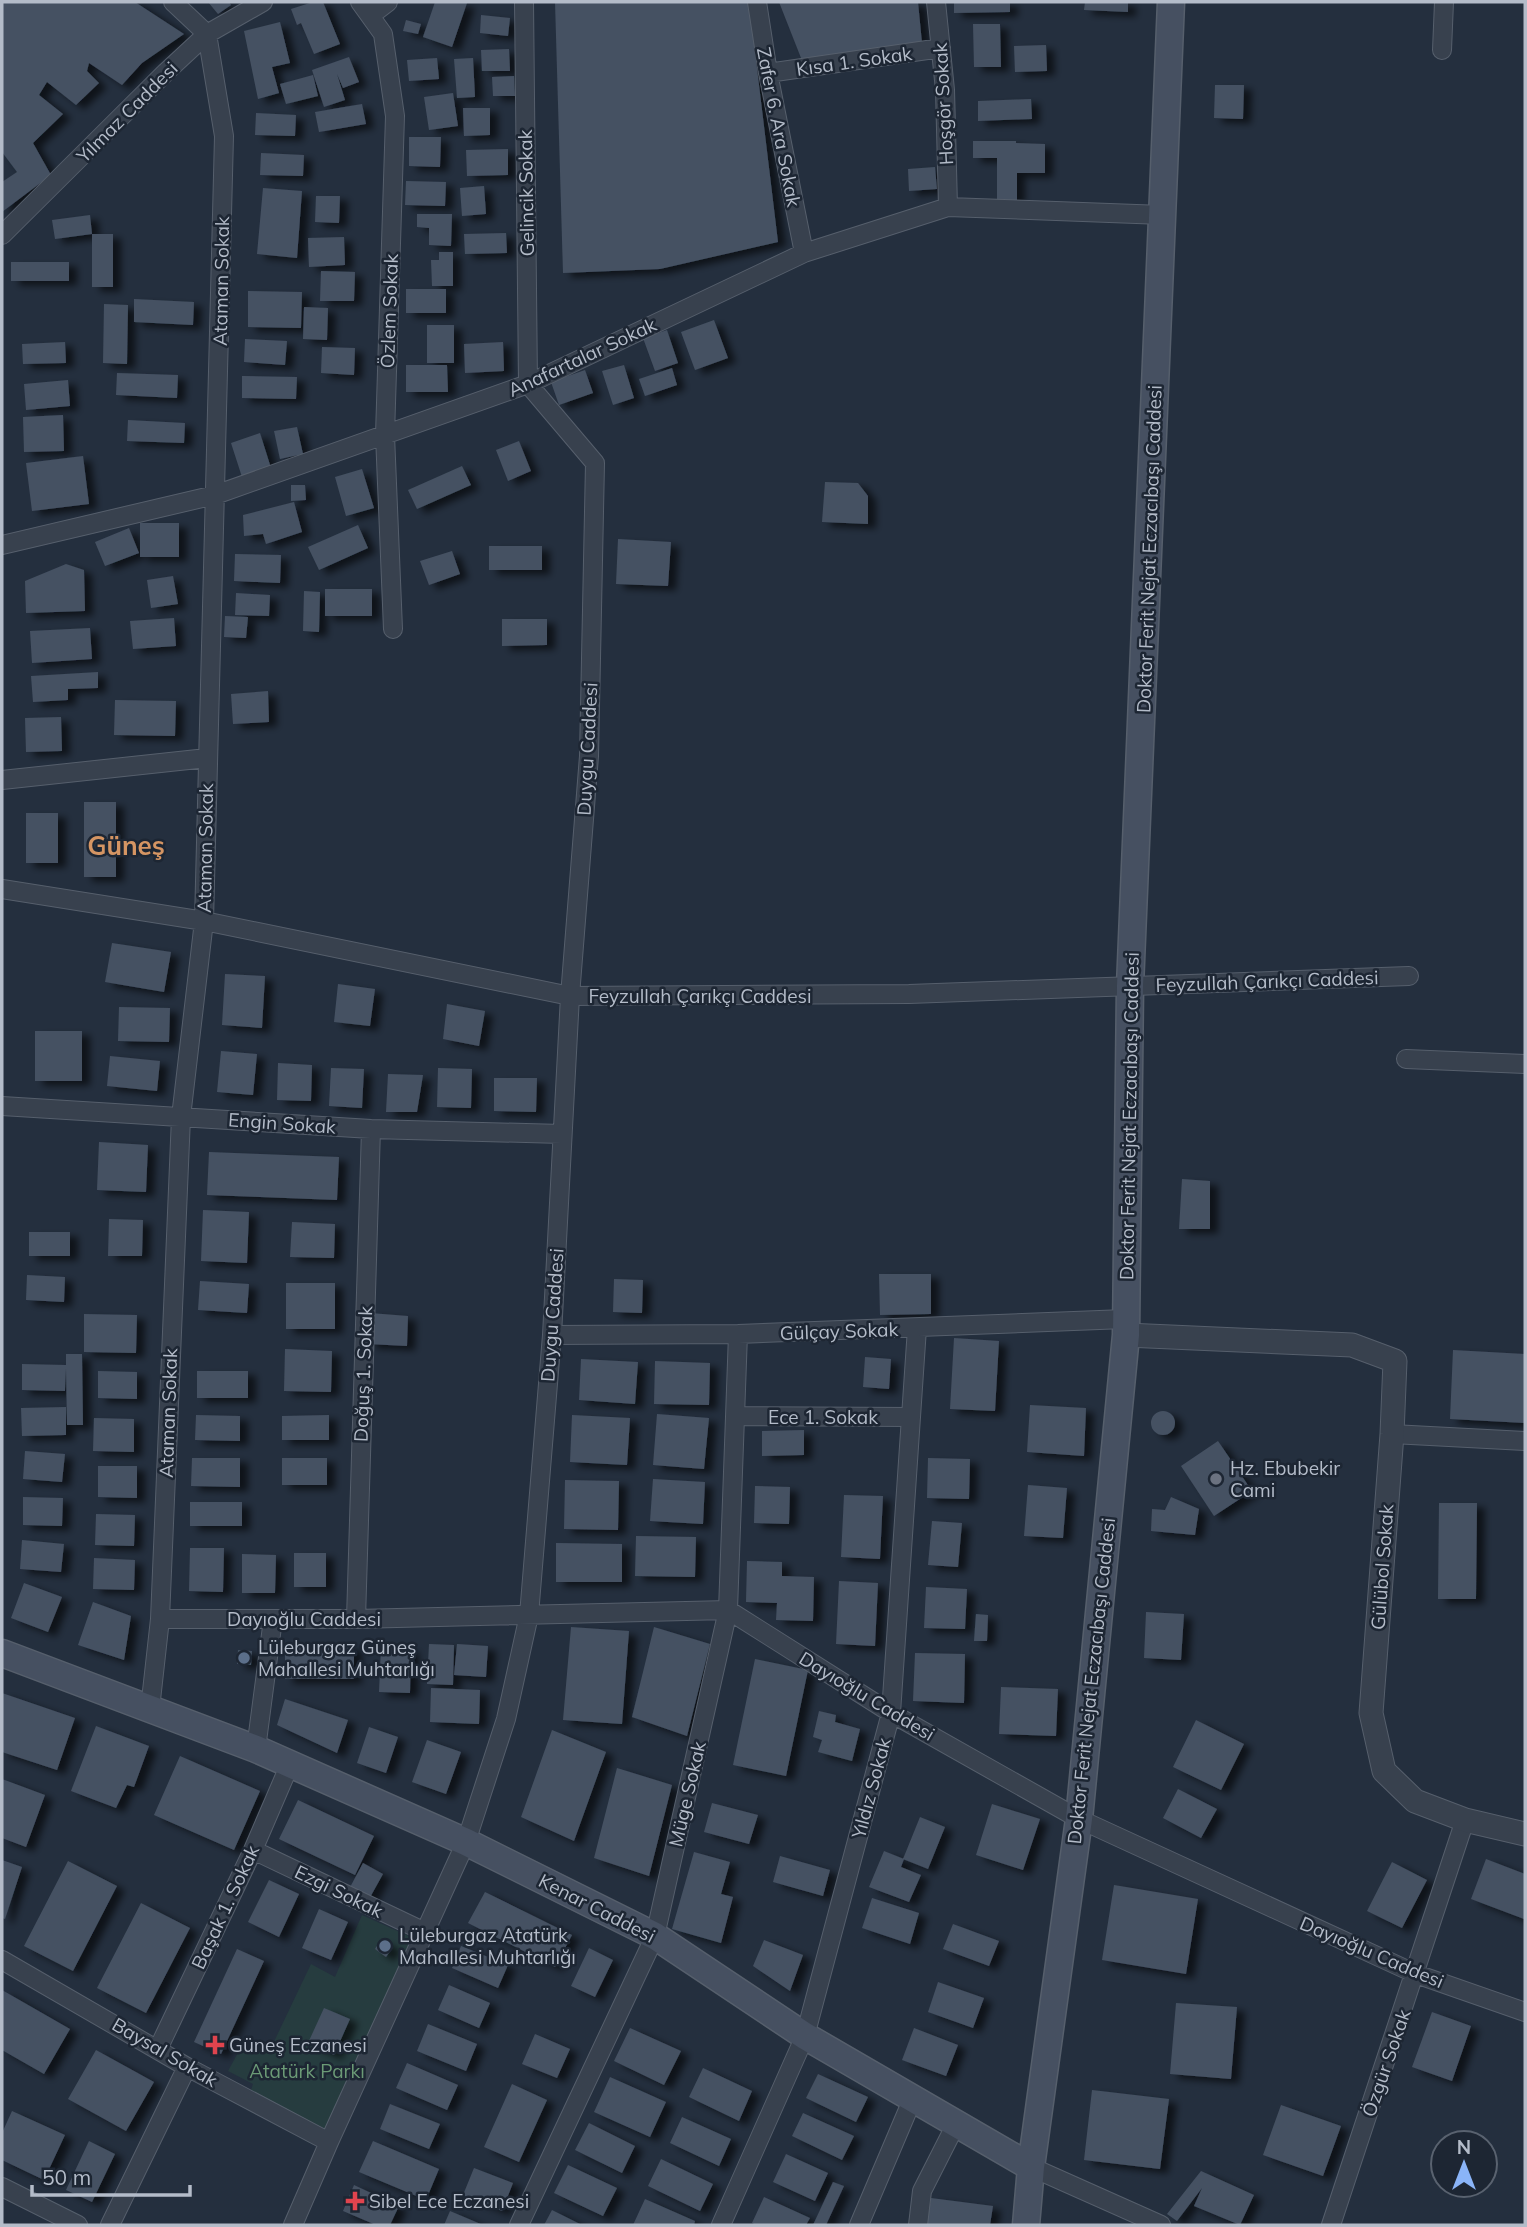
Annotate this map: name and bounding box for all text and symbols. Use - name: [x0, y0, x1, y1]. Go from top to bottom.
- street label: Kısa 1. Sokak: [795, 41, 914, 81]
- street label: Hoşgör Sokak: [928, 42, 958, 166]
- street label: Zafer 6. Ara Sokak: [752, 45, 806, 209]
- street label: Yılmaz Caddesi: [71, 56, 183, 168]
- street label: Gelincik Sokak: [513, 129, 539, 257]
- street label: Ataman Sokak: [208, 216, 234, 346]
- street label: Özlem Sokak: [375, 253, 403, 369]
- street label: Anafartalar Sokak: [504, 312, 660, 402]
- street label: Doktor Ferit Nejat Eczacıbaşı Caddesi: [1131, 385, 1167, 713]
- street label: Duygu Caddesi: [572, 682, 602, 816]
- street label: Ataman Sokak: [192, 783, 218, 913]
- district label: Güneş: [87, 829, 165, 862]
- street label: Doktor Ferit Nejat Eczacıbaşı Caddesi: [1114, 952, 1144, 1280]
- street label: Feyzullah Çarıkçı Caddesi: [1155, 965, 1379, 997]
- street label: Feyzullah Çarıkçı Caddesi: [589, 984, 811, 1008]
- street label: Engin Sokak: [227, 1107, 337, 1139]
- street label: Duygu Caddesi: [535, 1247, 569, 1383]
- street label: Doğuş 1. Sokak: [349, 1305, 377, 1442]
- street label: Gülçay Sokak: [779, 1317, 899, 1345]
- street label: Ataman Sokak: [154, 1348, 182, 1478]
- street label: Ece 1. Sokak: [768, 1405, 878, 1429]
- place label: Hz. Ebubekir Cami: [1230, 1456, 1340, 1502]
- marker: Hz. Ebubekir Cami: [1208, 1471, 1224, 1487]
- street label: Gülübol Sokak: [1366, 1503, 1398, 1631]
- street label: Doktor Ferit Nejat Eczacıbaşı Caddesi: [1062, 1517, 1120, 1845]
- street label: Dayıoğlu Caddesi: [227, 1607, 381, 1631]
- place label: Lüleburgaz Güneş Mahallesi Muhtarlığı: [258, 1635, 435, 1681]
- street label: Dayıoğlu Caddesi: [795, 1646, 939, 1746]
- marker: Lüleburgaz Güneş Mahallesi Muhtarlığı: [236, 1650, 252, 1666]
- street label: Yıldız Sokak: [846, 1735, 896, 1842]
- street label: Müge Sokak: [663, 1739, 711, 1849]
- street label: Başak 1. Sokak: [186, 1841, 264, 1973]
- street label: Ezgi Sokak: [291, 1859, 387, 1923]
- street label: Kenar Caddesi: [535, 1868, 659, 1948]
- street label: Dayıoğlu Caddesi: [1296, 1911, 1448, 1993]
- place label: Lüleburgaz Atatürk Mahallesi Muhtarlığı: [399, 1923, 576, 1969]
- marker: Lüleburgaz Atatürk Mahallesi Muhtarlığı: [377, 1938, 393, 1954]
- street label: Özgür Sokak: [1356, 2006, 1416, 2120]
- street label: Baysal Sokak: [108, 2012, 222, 2092]
- place label: Güneş Eczanesi: [229, 2033, 367, 2057]
- marker: Güneş Eczanesi: [207, 2037, 223, 2053]
- park label: Atatürk Parkı: [249, 2059, 365, 2083]
- north arrow: [1429, 2129, 1499, 2199]
- text: N: [1457, 2135, 1471, 2159]
- scale bar: [32, 2154, 189, 2198]
- text: 50 m: [42, 2164, 91, 2190]
- place label: Sibel Ece Eczanesi: [369, 2189, 529, 2213]
- marker: Sibel Ece Eczanesi: [347, 2193, 363, 2209]

